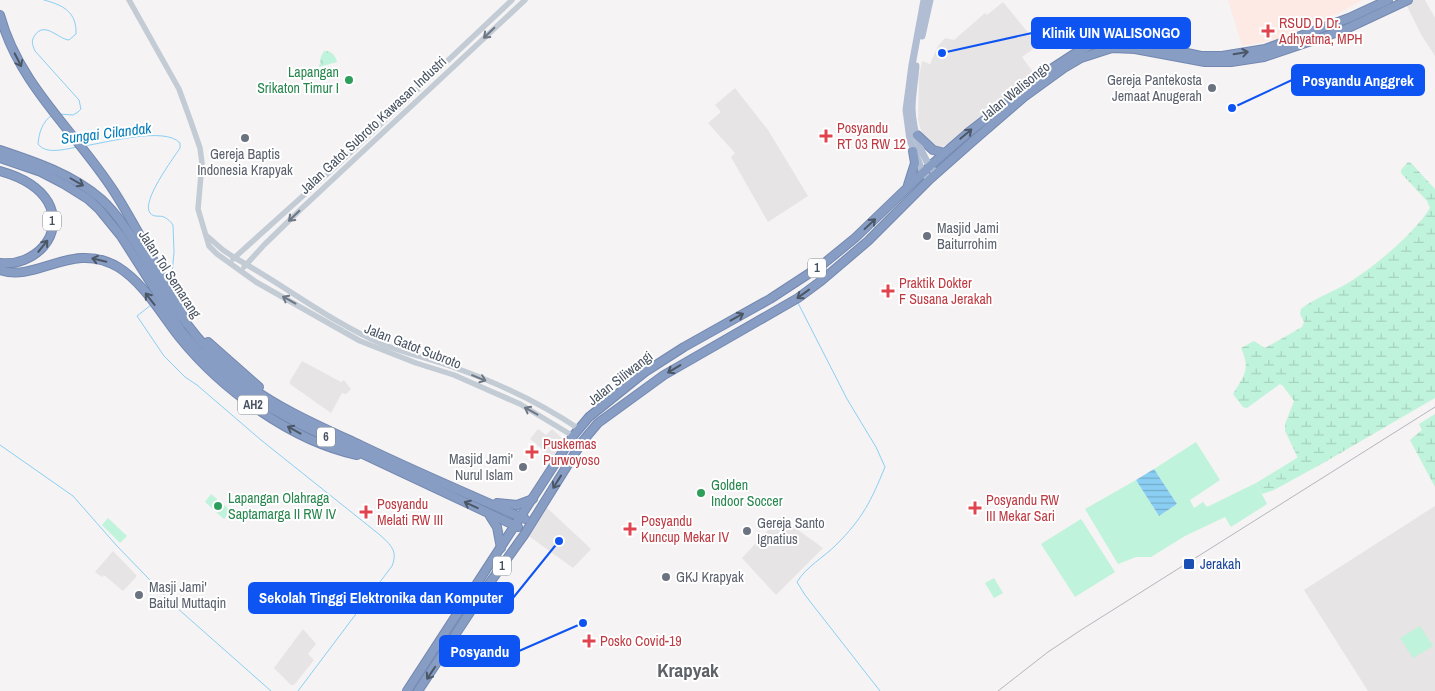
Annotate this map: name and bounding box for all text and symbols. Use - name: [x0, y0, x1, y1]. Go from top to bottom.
- place label: RSUD D Dr. Adhyatma, MPH: [1278, 14, 1363, 48]
- callout: Klinik UIN WALISONGO: [1032, 18, 1190, 48]
- text: Klinik UIN WALISONGO: [1042, 22, 1180, 43]
- marker: RSUD D Dr. Adhyatma, MPH: [1261, 24, 1275, 38]
- one-way arrow: [483, 27, 496, 39]
- one-way arrow: [1232, 47, 1248, 57]
- one-way arrow: [14, 52, 23, 67]
- street label: Jalan Gatot Subroto Kawasan Industri: [296, 52, 450, 198]
- street label: Jalan Walisongo: [977, 57, 1053, 125]
- place label: Lapangan Srikaton Timur I: [257, 63, 339, 97]
- callout: Posyandu Anggrek: [1292, 65, 1424, 95]
- text: Posyandu Anggrek: [1302, 70, 1414, 91]
- place label: Gereja Pantekosta Jemaat Anugerah: [1107, 71, 1203, 105]
- marker: Lapangan Srikaton Timur I: [343, 74, 355, 86]
- marker: Gereja Pantekosta Jemaat Anugerah: [1206, 82, 1218, 94]
- water label: Sungai Cilandak: [60, 117, 153, 149]
- place label: Posyandu RT 03 RW 12: [837, 119, 906, 153]
- one-way arrow: [960, 128, 973, 140]
- marker: Posyandu RT 03 RW 12: [819, 129, 833, 143]
- marker: Gereja Baptis Indonesia Krapyak: [239, 132, 251, 144]
- place label: Gereja Baptis Indonesia Krapyak: [197, 145, 293, 179]
- one-way arrow: [70, 177, 85, 187]
- one-way arrow: [288, 210, 300, 222]
- road number: 1: [43, 212, 61, 230]
- one-way arrow: [863, 218, 876, 230]
- place label: Masjid Jami Baiturrohim: [937, 219, 999, 253]
- street label: Jalan Tol Semarang: [135, 227, 205, 322]
- marker: Masjid Jami Baiturrohim: [921, 230, 933, 242]
- one-way arrow: [37, 240, 48, 253]
- one-way arrow: [91, 255, 107, 264]
- road number: 1: [808, 258, 826, 278]
- place label: Praktik Dokter F Susana Jerakah: [899, 274, 992, 308]
- marker: Praktik Dokter F Susana Jerakah: [881, 284, 895, 298]
- one-way arrow: [797, 288, 811, 299]
- one-way arrow: [144, 293, 155, 306]
- one-way arrow: [282, 295, 296, 305]
- one-way arrow: [730, 312, 744, 322]
- street label: Jalan Gatot Subroto: [362, 319, 464, 373]
- street label: Jalan Siliwangi: [584, 347, 656, 409]
- one-way arrow: [667, 365, 681, 375]
- one-way arrow: [471, 373, 486, 383]
- road number: AH2: [238, 396, 268, 414]
- one-way arrow: [525, 405, 539, 415]
- one-way arrow: [287, 425, 302, 435]
- road number: 6: [317, 428, 335, 447]
- place label: Puskemas Purwoyoso: [543, 435, 600, 469]
- marker: Puskemas Purwoyoso: [525, 445, 539, 459]
- place label: Masjid Jami' Nurul Islam: [449, 450, 513, 484]
- marker: Masjid Jami' Nurul Islam: [517, 461, 529, 473]
- one-way arrow: [552, 474, 562, 488]
- place label: Golden Indoor Soccer: [711, 476, 783, 510]
- marker: Golden Indoor Soccer: [695, 487, 707, 499]
- place label: Lapangan Olahraga Saptamarga II RW IV: [228, 489, 337, 523]
- place label: Posyandu RW III Mekar Sari: [986, 491, 1059, 525]
- place label: Posyandu Melati RW III: [377, 495, 443, 529]
- marker: Lapangan Olahraga Saptamarga II RW IV: [212, 500, 224, 512]
- one-way arrow: [464, 500, 479, 510]
- marker: Posyandu RW III Mekar Sari: [968, 501, 982, 515]
- marker: Posyandu Melati RW III: [359, 505, 373, 519]
- place label: Posyandu Kuncup Mekar IV: [641, 512, 729, 546]
- place label: Gereja Santo Ignatius: [757, 514, 825, 548]
- marker: Posyandu Kuncup Mekar IV: [623, 522, 637, 536]
- marker: Gereja Santo Ignatius: [741, 525, 753, 537]
- place label: Jerakah: [1200, 555, 1241, 573]
- road number: 1: [493, 556, 511, 576]
- marker: Jerakah: [1182, 557, 1196, 571]
- place label: GKJ Krapyak: [676, 568, 744, 586]
- marker: GKJ Krapyak: [660, 571, 672, 583]
- place label: Masji Jami' Baitul Muttaqin: [149, 578, 226, 612]
- callout: Sekolah Tinggi Elektronika dan Komputer: [249, 583, 513, 613]
- text: Sekolah Tinggi Elektronika dan Komputer: [259, 587, 503, 608]
- marker: Masji Jami' Baitul Muttaqin: [133, 589, 145, 601]
- place label: Posko Covid-19: [600, 632, 682, 650]
- marker: Posko Covid-19: [582, 634, 596, 648]
- callout: Posyandu: [440, 636, 519, 666]
- text: Posyandu: [451, 641, 509, 662]
- district label: Krapyak: [657, 657, 719, 683]
- one-way arrow: [425, 665, 435, 679]

